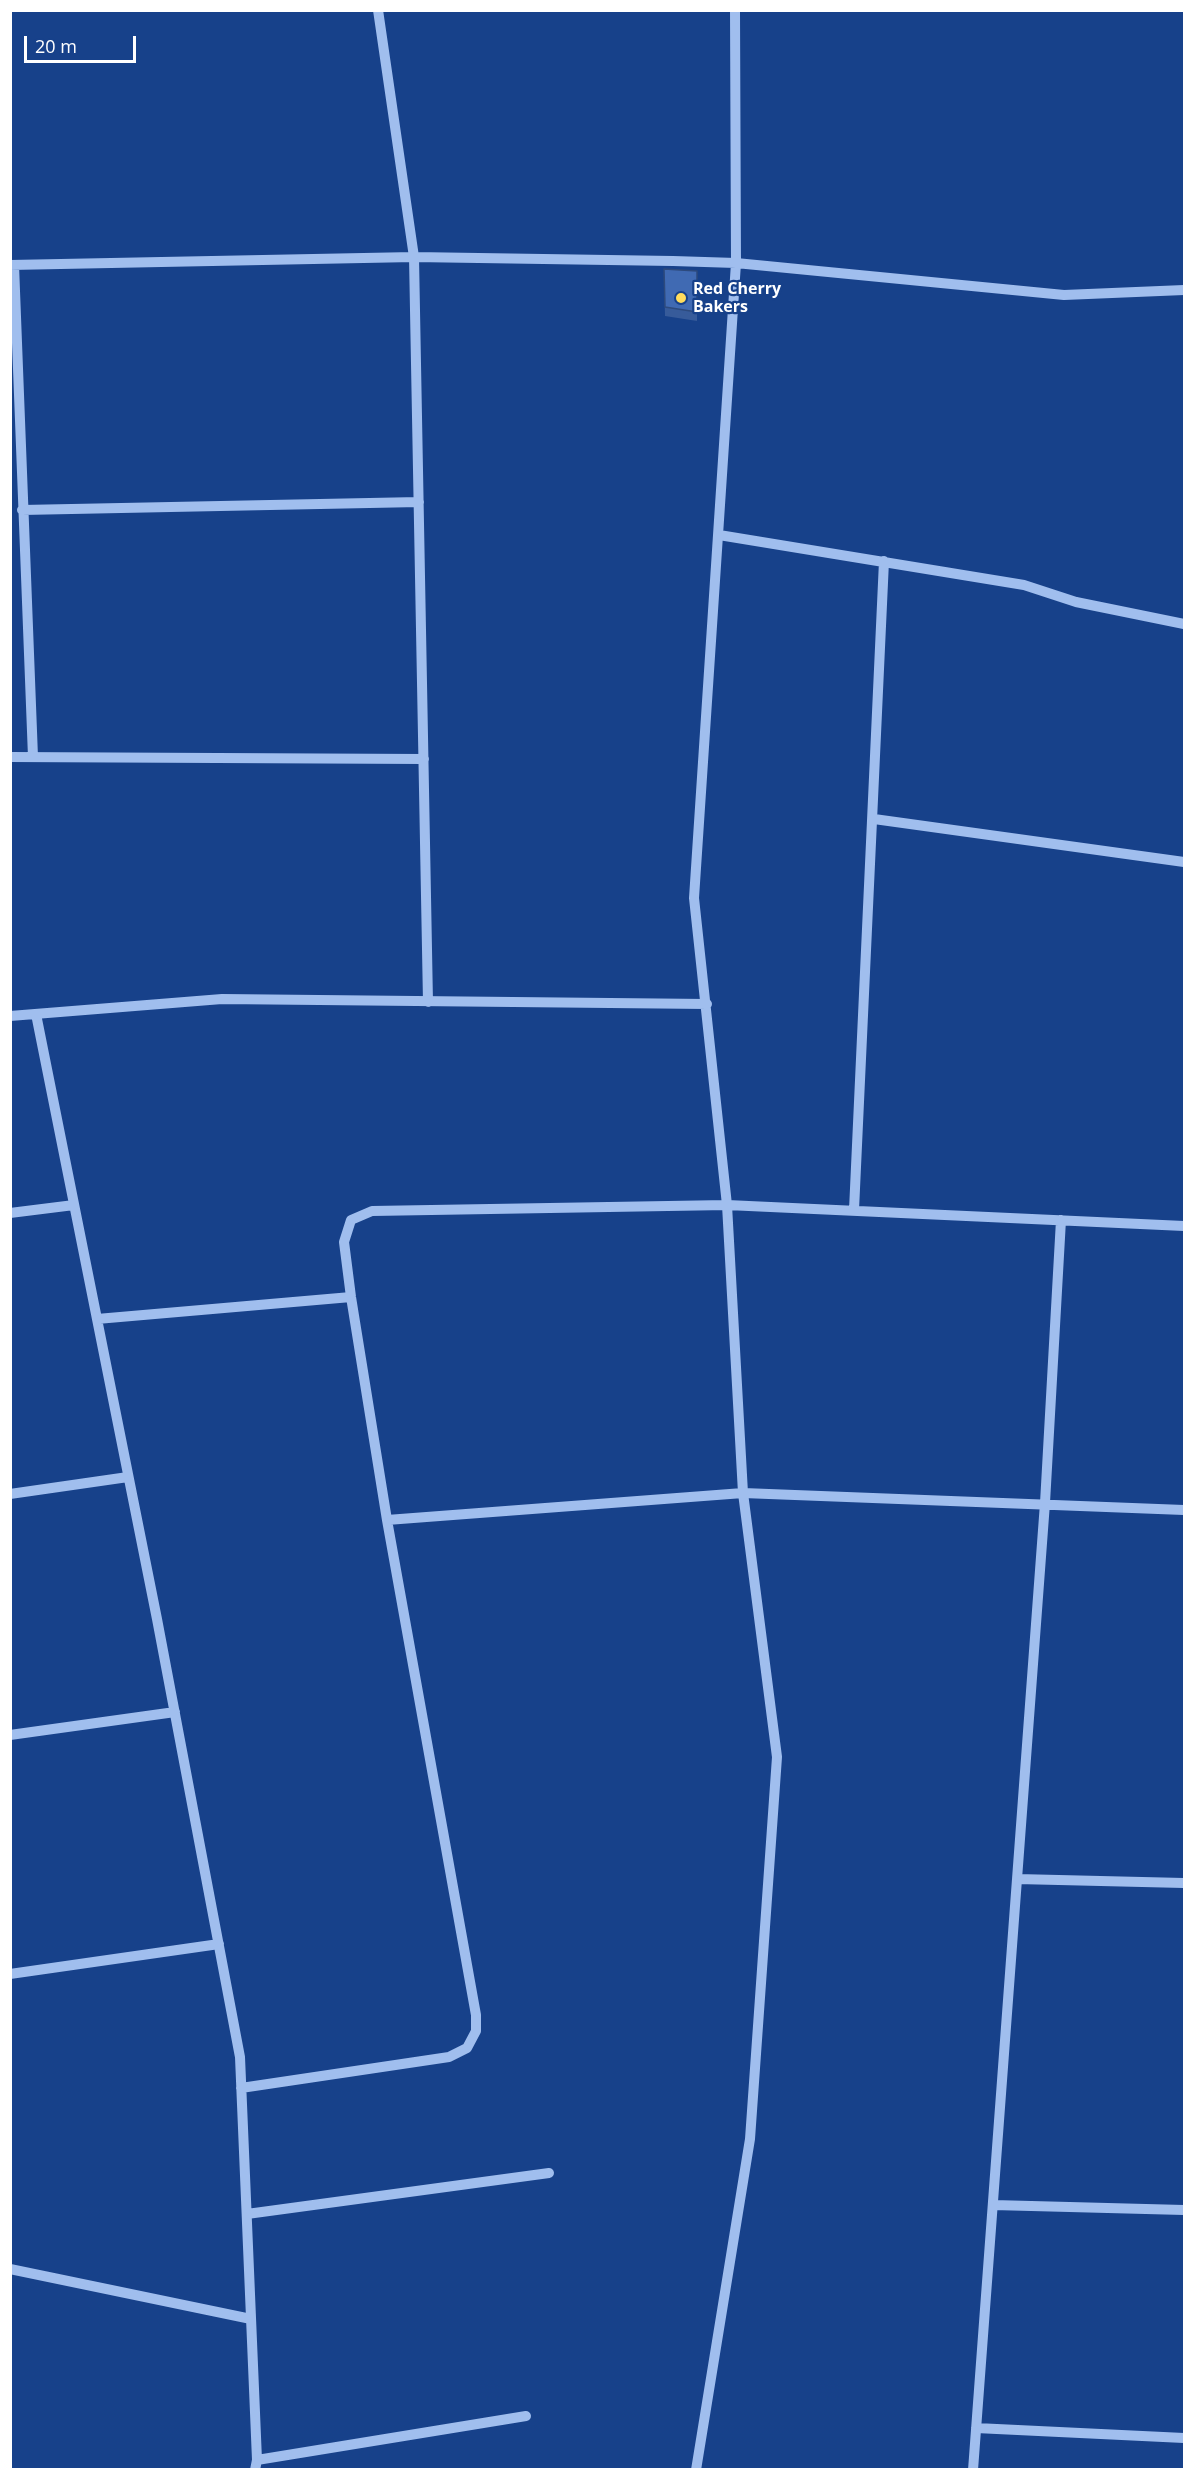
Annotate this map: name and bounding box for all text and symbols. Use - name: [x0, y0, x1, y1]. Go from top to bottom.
- scale bar: [27, 24, 140, 62]
- text: 20 m: [35, 34, 77, 58]
- place label: Red Cherry Bakers: [693, 279, 781, 317]
- marker: Red Cherry Bakers: [674, 291, 688, 305]

